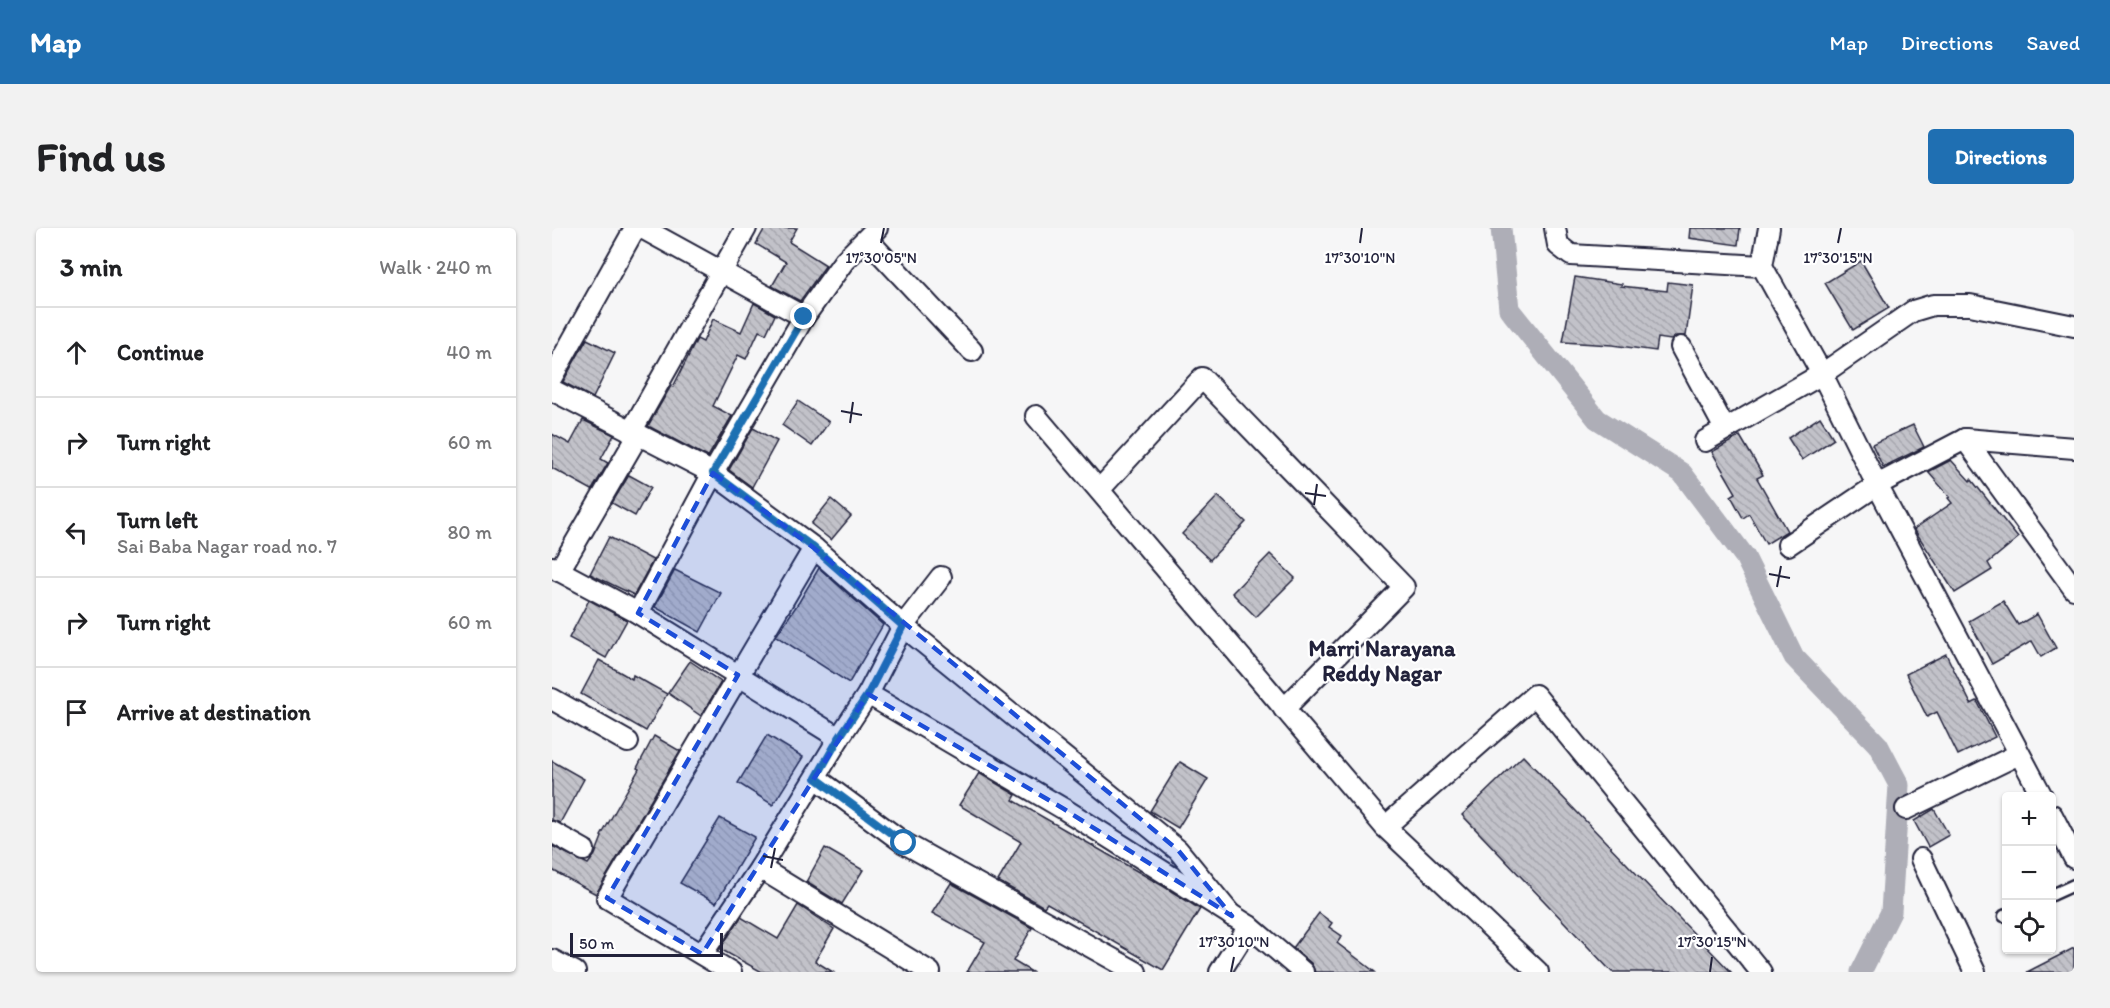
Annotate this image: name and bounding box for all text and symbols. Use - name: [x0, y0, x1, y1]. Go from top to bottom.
- text: Map: [30, 25, 81, 59]
- text: Map: [1830, 30, 1868, 55]
- text: Directions: [1901, 30, 1993, 55]
- text: Saved: [2026, 30, 2080, 55]
- button: Directions: [1928, 129, 2074, 184]
- text: Find us: [36, 131, 166, 182]
- text: 17°30'05"N: [845, 249, 917, 267]
- text: 17°30'10"N: [1325, 249, 1395, 267]
- text: 17°30'15"N: [1803, 249, 1873, 267]
- text: 3 min: [60, 251, 122, 283]
- text: Walk · 240 m: [379, 255, 492, 279]
- route end: [790, 303, 816, 329]
- icon: ahead: [60, 336, 93, 369]
- text: Continue: [117, 339, 204, 366]
- text: 40 m: [446, 340, 492, 364]
- icon: right: [60, 426, 93, 459]
- text: Turn right: [117, 429, 211, 456]
- text: 60 m: [448, 430, 492, 454]
- text: Turn left: [117, 507, 198, 534]
- icon: left: [60, 516, 93, 549]
- text: 80 m: [447, 520, 492, 544]
- text: Sai Baba Nagar road no. 7: [117, 534, 337, 558]
- icon: right: [60, 606, 93, 639]
- text: Turn right: [117, 609, 211, 636]
- text: 60 m: [448, 610, 492, 634]
- district label: Marri Narayana Reddy Nagar: [1309, 635, 1456, 687]
- icon: arrive: [60, 696, 93, 729]
- text: Arrive at destination: [117, 699, 311, 726]
- map controls: [2002, 792, 2056, 954]
- button: +: [2002, 792, 2056, 846]
- route start: [890, 829, 916, 855]
- button: −: [2002, 846, 2056, 900]
- button: locate: [2002, 900, 2056, 954]
- scale bar: [570, 930, 723, 958]
- text: 17°30'10"N: [1199, 933, 1269, 951]
- text: 17°30'15"N: [1677, 933, 1747, 951]
- text: 50 m: [579, 934, 614, 953]

